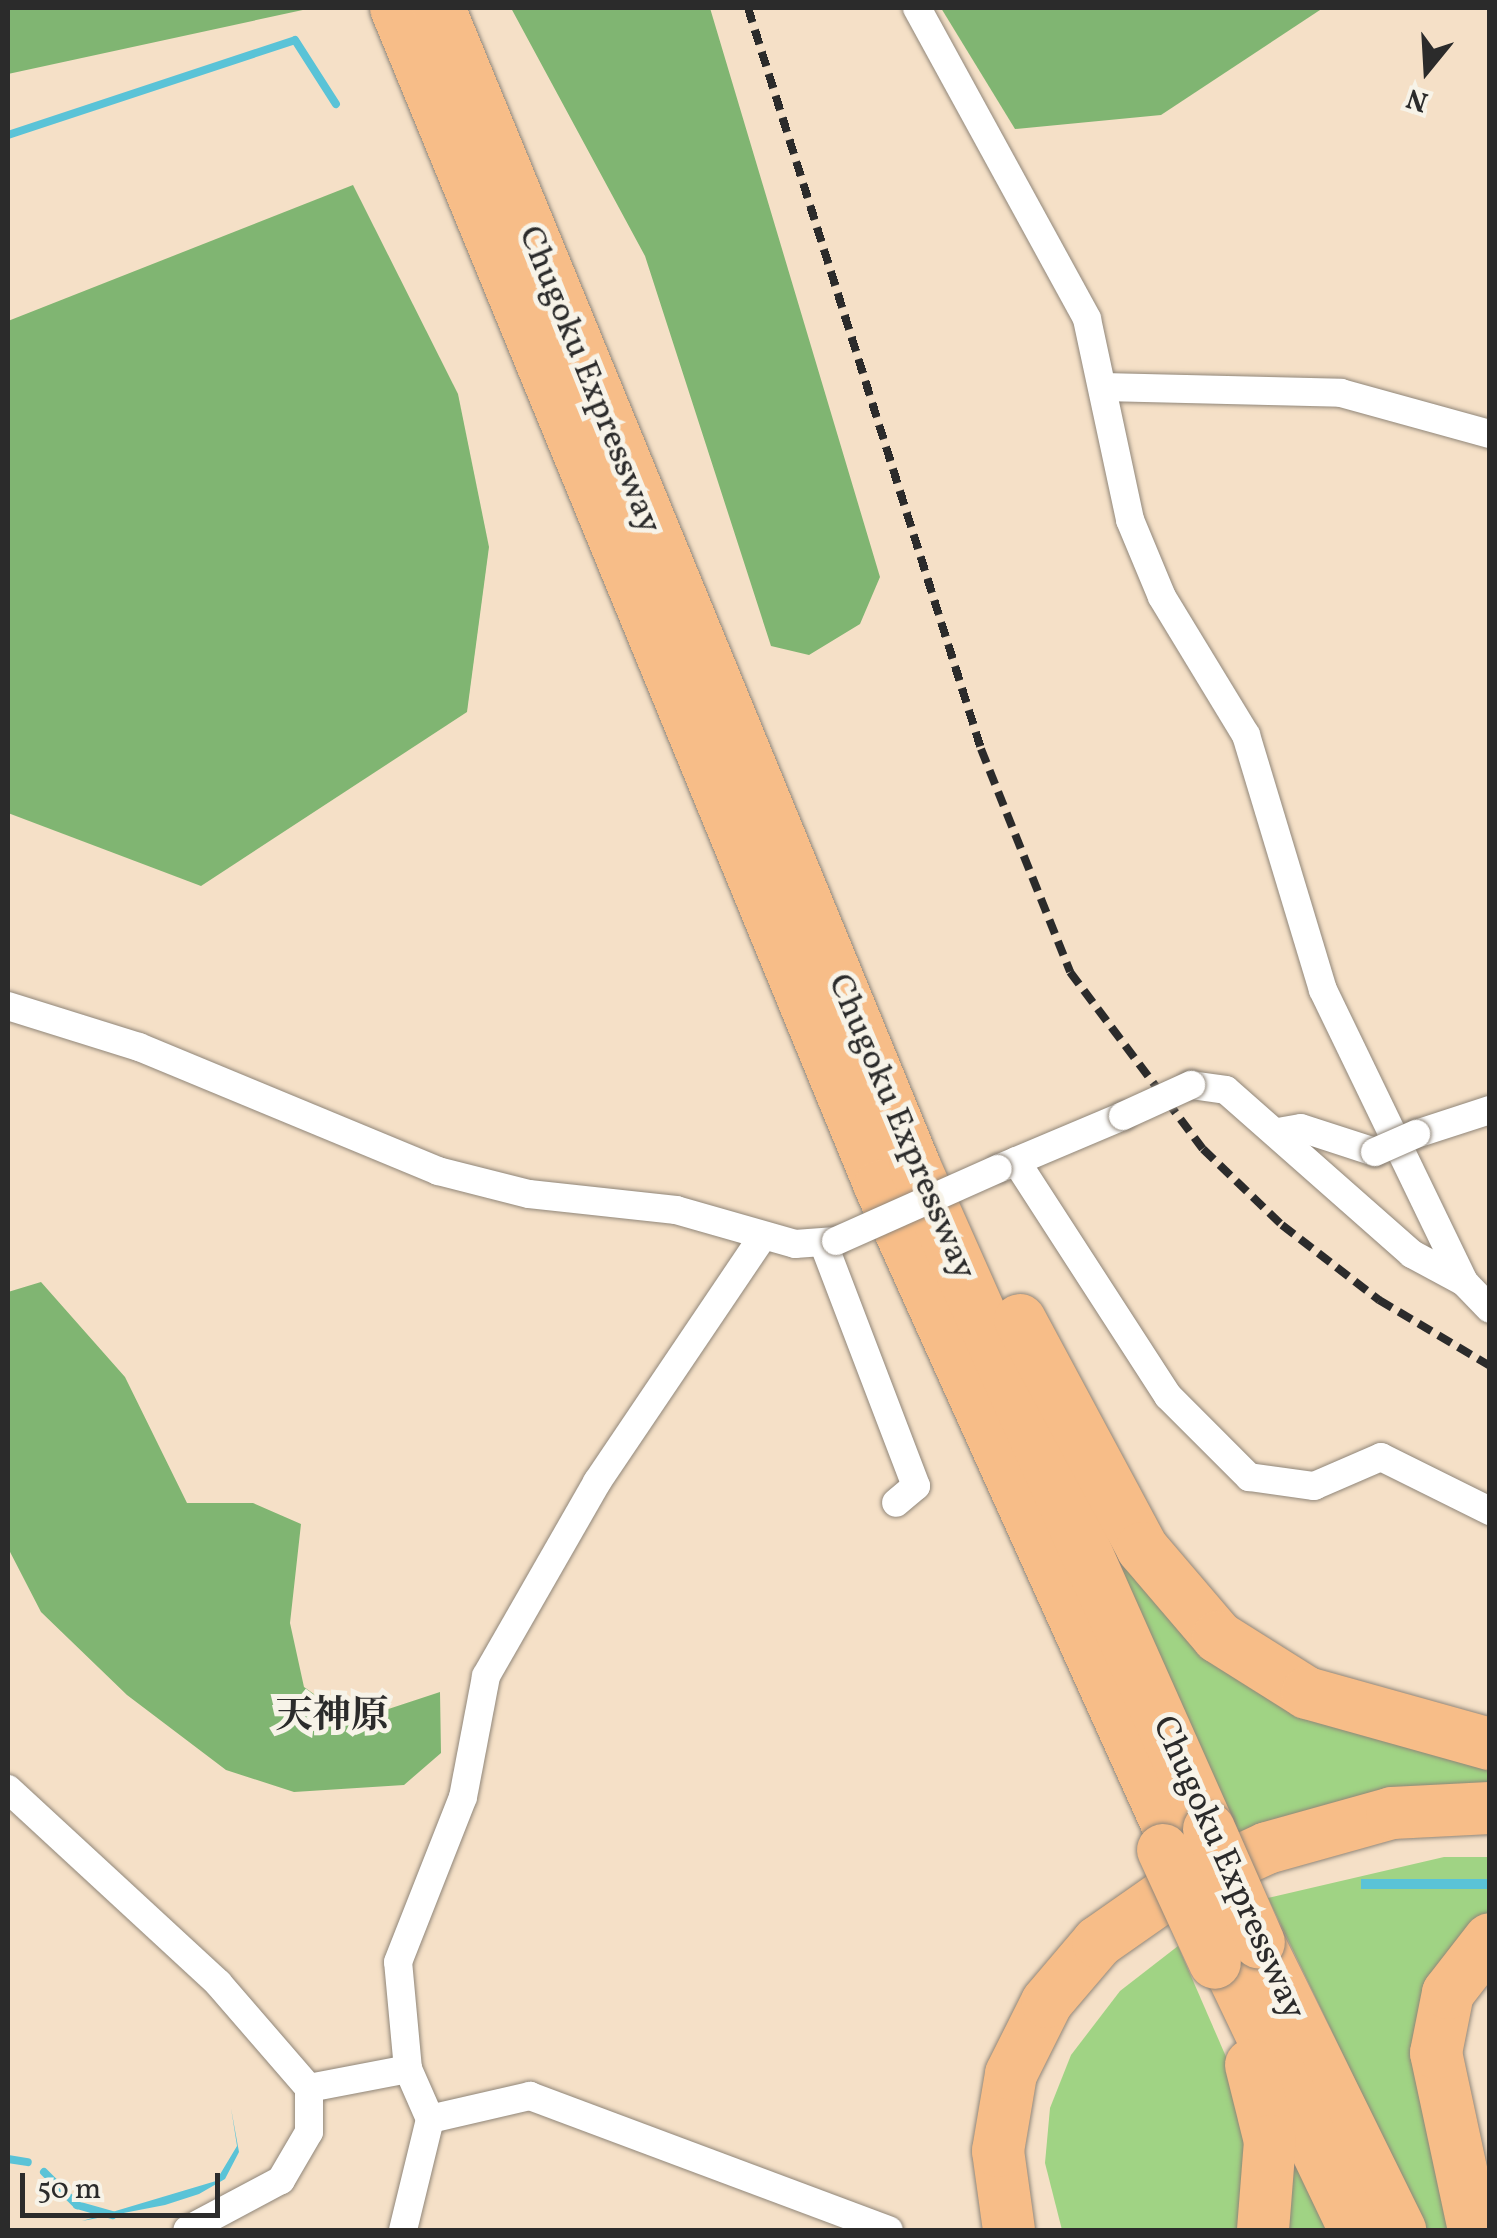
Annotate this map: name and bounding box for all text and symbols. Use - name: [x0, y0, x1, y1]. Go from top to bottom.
- north arrow: [1377, 20, 1477, 120]
- text: N: [1402, 77, 1433, 121]
- street label: Chugoku Expressway: [508, 220, 670, 540]
- street label: Chugoku Expressway: [818, 968, 984, 1286]
- district label: 天神原: [275, 1695, 389, 1741]
- street label: Chugoku Expressway: [1142, 1710, 1314, 2026]
- scale bar: [25, 2153, 225, 2215]
- text: 50 m: [37, 2169, 101, 2211]

